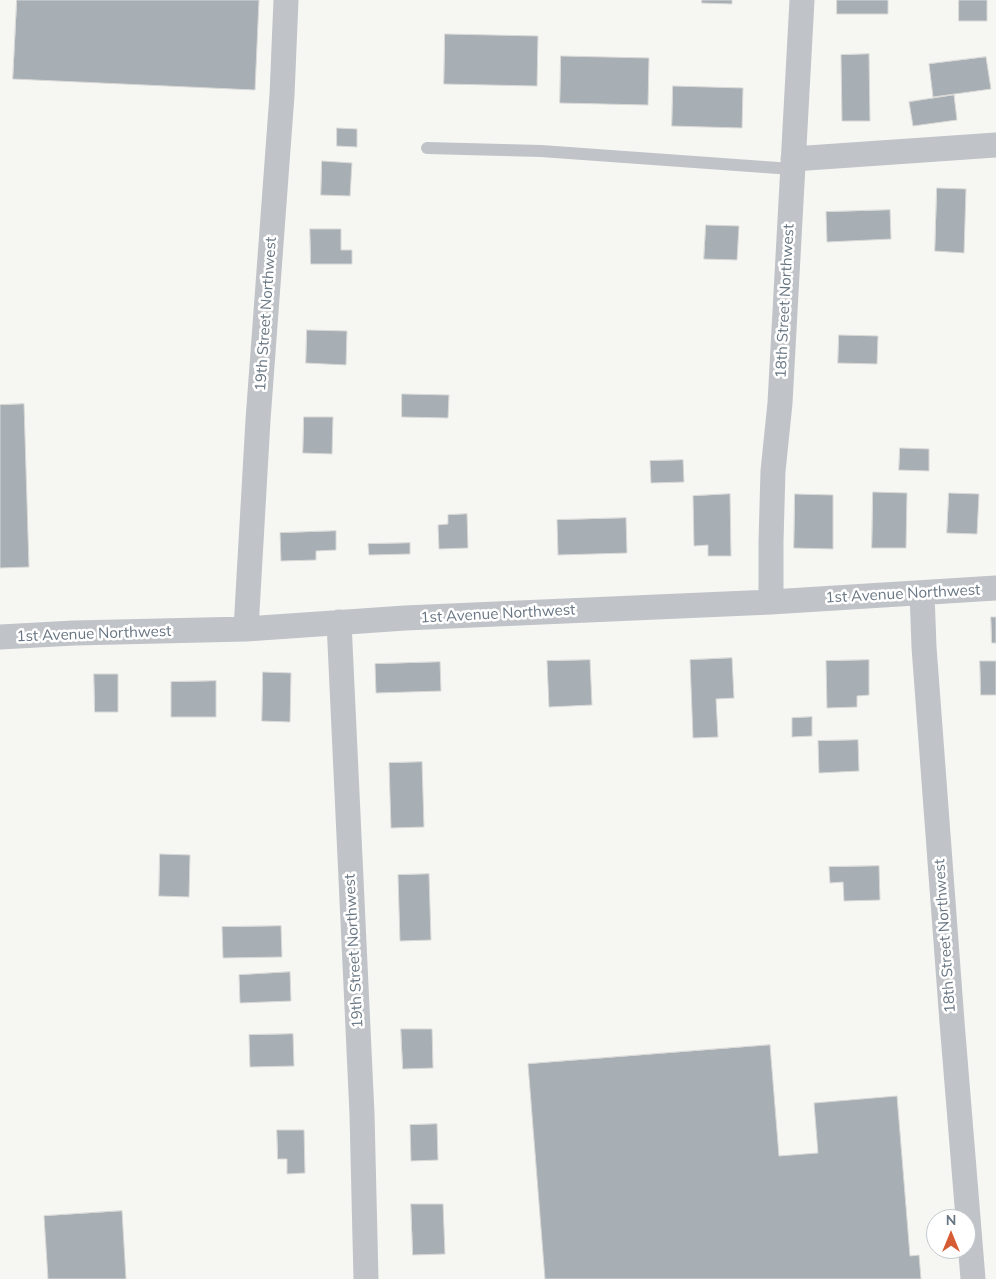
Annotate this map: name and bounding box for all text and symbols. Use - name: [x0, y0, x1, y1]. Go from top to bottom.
- street label: 18th Street Northwest: [772, 223, 798, 379]
- street label: 19th Street Northwest: [252, 236, 280, 392]
- street label: 1st Avenue Northwest: [825, 581, 981, 607]
- street label: 1st Avenue Northwest: [420, 601, 576, 627]
- street label: 1st Avenue Northwest: [16, 622, 172, 646]
- street label: 18th Street Northwest: [931, 858, 959, 1014]
- street label: 19th Street Northwest: [341, 873, 367, 1029]
- north arrow: [926, 1209, 976, 1259]
- text: N: [946, 1211, 956, 1229]

